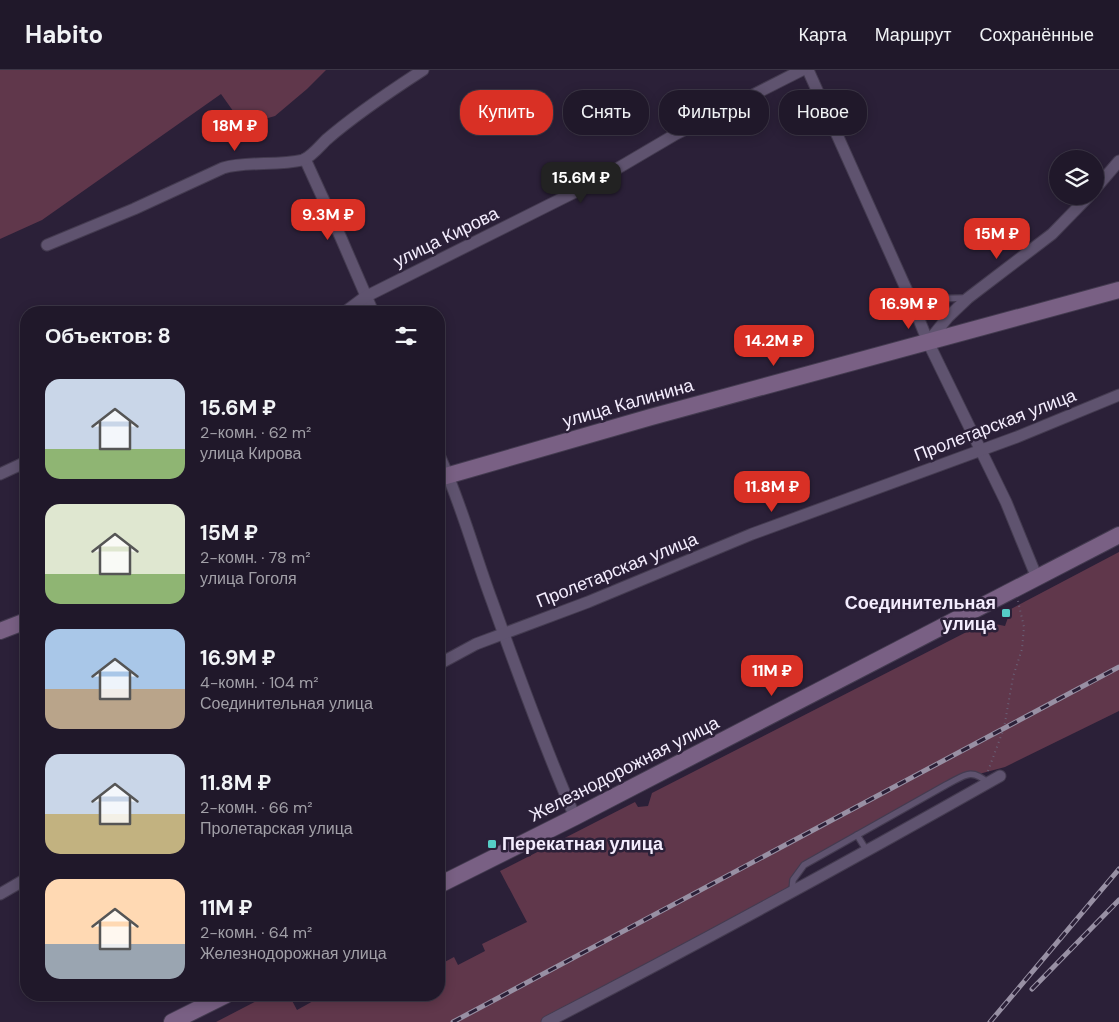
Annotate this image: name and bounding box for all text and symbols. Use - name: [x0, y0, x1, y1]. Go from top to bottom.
- text: Habito: [25, 19, 103, 50]
- text: Карта: [799, 23, 847, 47]
- text: Маршрут: [875, 23, 951, 47]
- text: Сохранённые: [979, 23, 1094, 47]
- chip: Купить: [460, 90, 553, 135]
- chip: Снять: [563, 90, 649, 135]
- chip: Фильтры: [659, 90, 769, 135]
- chip: Новое: [779, 90, 867, 135]
- pin: 18M ₽: [200, 109, 270, 152]
- text: 18M ₽: [213, 115, 257, 136]
- map controls: [1049, 150, 1104, 205]
- button: layers: [1049, 150, 1104, 205]
- pin: 15.6M ₽: [535, 162, 627, 204]
- text: 15.6M ₽: [552, 167, 610, 188]
- pin: 9.3M ₽: [287, 198, 369, 241]
- street label: улица Кирова: [389, 201, 503, 273]
- text: 9.3M ₽: [302, 204, 354, 225]
- pin: 15M ₽: [962, 218, 1032, 260]
- text: 15M ₽: [975, 223, 1019, 244]
- pin: 16.9M ₽: [863, 288, 955, 330]
- text: 16.9M ₽: [880, 293, 938, 314]
- text: Объектов: 8: [45, 322, 171, 350]
- icon: filters: [392, 322, 420, 350]
- pin: 14.2M ₽: [728, 324, 820, 367]
- text: 14.2M ₽: [745, 330, 803, 351]
- street label: улица Калинина: [560, 373, 697, 433]
- street label: Пролетарская улица: [910, 383, 1080, 467]
- text: 15.6M ₽: [200, 394, 276, 422]
- icon: home: [85, 399, 145, 459]
- text: 2-комн. · 62 m²: [200, 422, 311, 443]
- text: улица Кирова: [200, 443, 302, 464]
- pin: 11.8M ₽: [726, 470, 818, 513]
- text: 11.8M ₽: [745, 476, 799, 497]
- text: 15M ₽: [200, 519, 258, 547]
- icon: home: [85, 524, 145, 584]
- street label: Пролетарская улица: [533, 526, 702, 613]
- text: 2-комн. · 78 m²: [200, 547, 310, 568]
- text: улица Гоголя: [200, 568, 297, 589]
- place label: Соединительная улица: [845, 591, 997, 636]
- marker: Соединительная улица: [1000, 607, 1012, 619]
- text: 16.9M ₽: [200, 644, 276, 672]
- icon: home: [85, 649, 145, 709]
- pin: 11M ₽: [737, 654, 807, 697]
- text: 11M ₽: [752, 660, 792, 681]
- text: 4-комн. · 104 m²: [200, 672, 319, 693]
- text: Соединительная улица: [200, 693, 373, 714]
- street label: Железнодорожная улица: [525, 710, 724, 827]
- text: 11.8M ₽: [200, 769, 271, 797]
- icon: home: [85, 774, 145, 834]
- text: 2-комн. · 66 m²: [200, 797, 313, 818]
- text: Пролетарская улица: [200, 818, 353, 839]
- place label: Перекатная улица: [502, 832, 664, 856]
- marker: Перекатная улица: [486, 838, 498, 850]
- text: 11M ₽: [200, 894, 253, 922]
- icon: home: [85, 899, 145, 959]
- text: 2-комн. · 64 m²: [200, 922, 312, 943]
- text: Железнодорожная улица: [200, 943, 387, 964]

